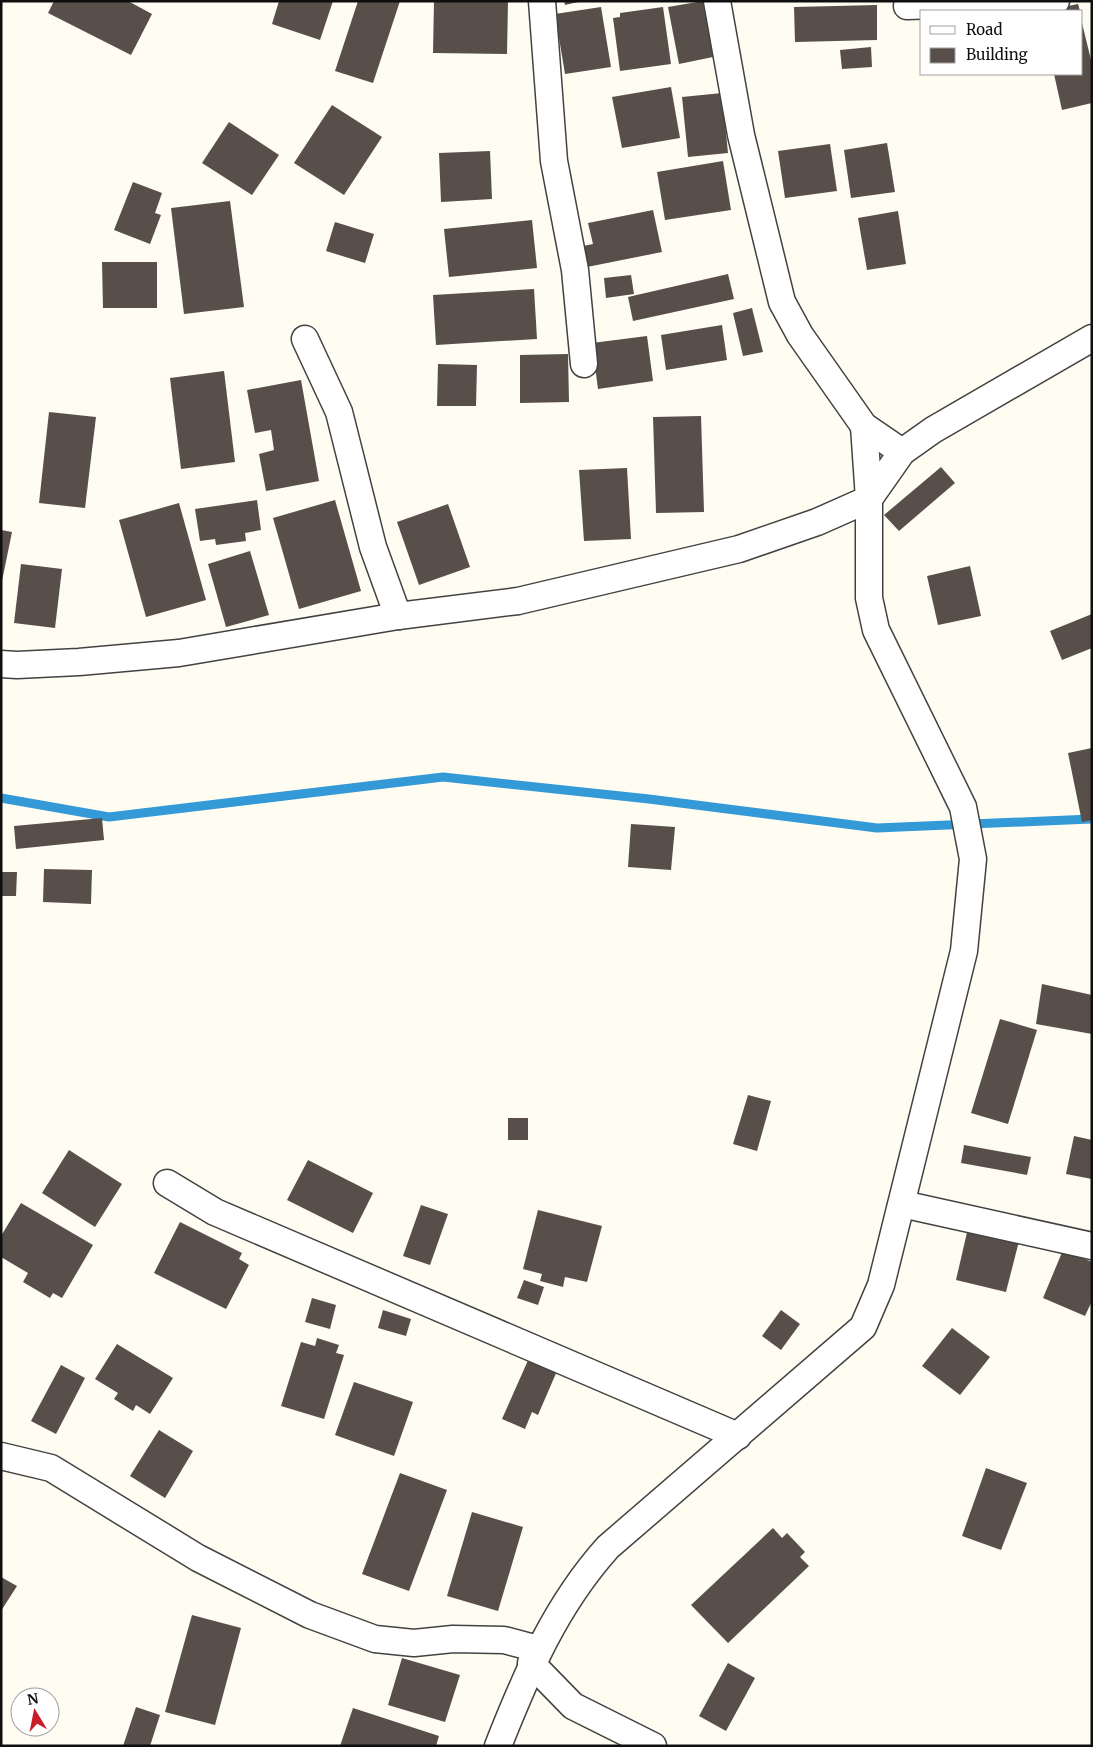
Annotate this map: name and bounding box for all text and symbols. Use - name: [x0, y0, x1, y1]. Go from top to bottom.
- legend: [920, 10, 1083, 75]
- text: Road: [966, 20, 1002, 39]
- text: Building: [966, 45, 1028, 64]
- north arrow: [10, 1687, 60, 1737]
- text: N: [26, 1689, 40, 1709]

